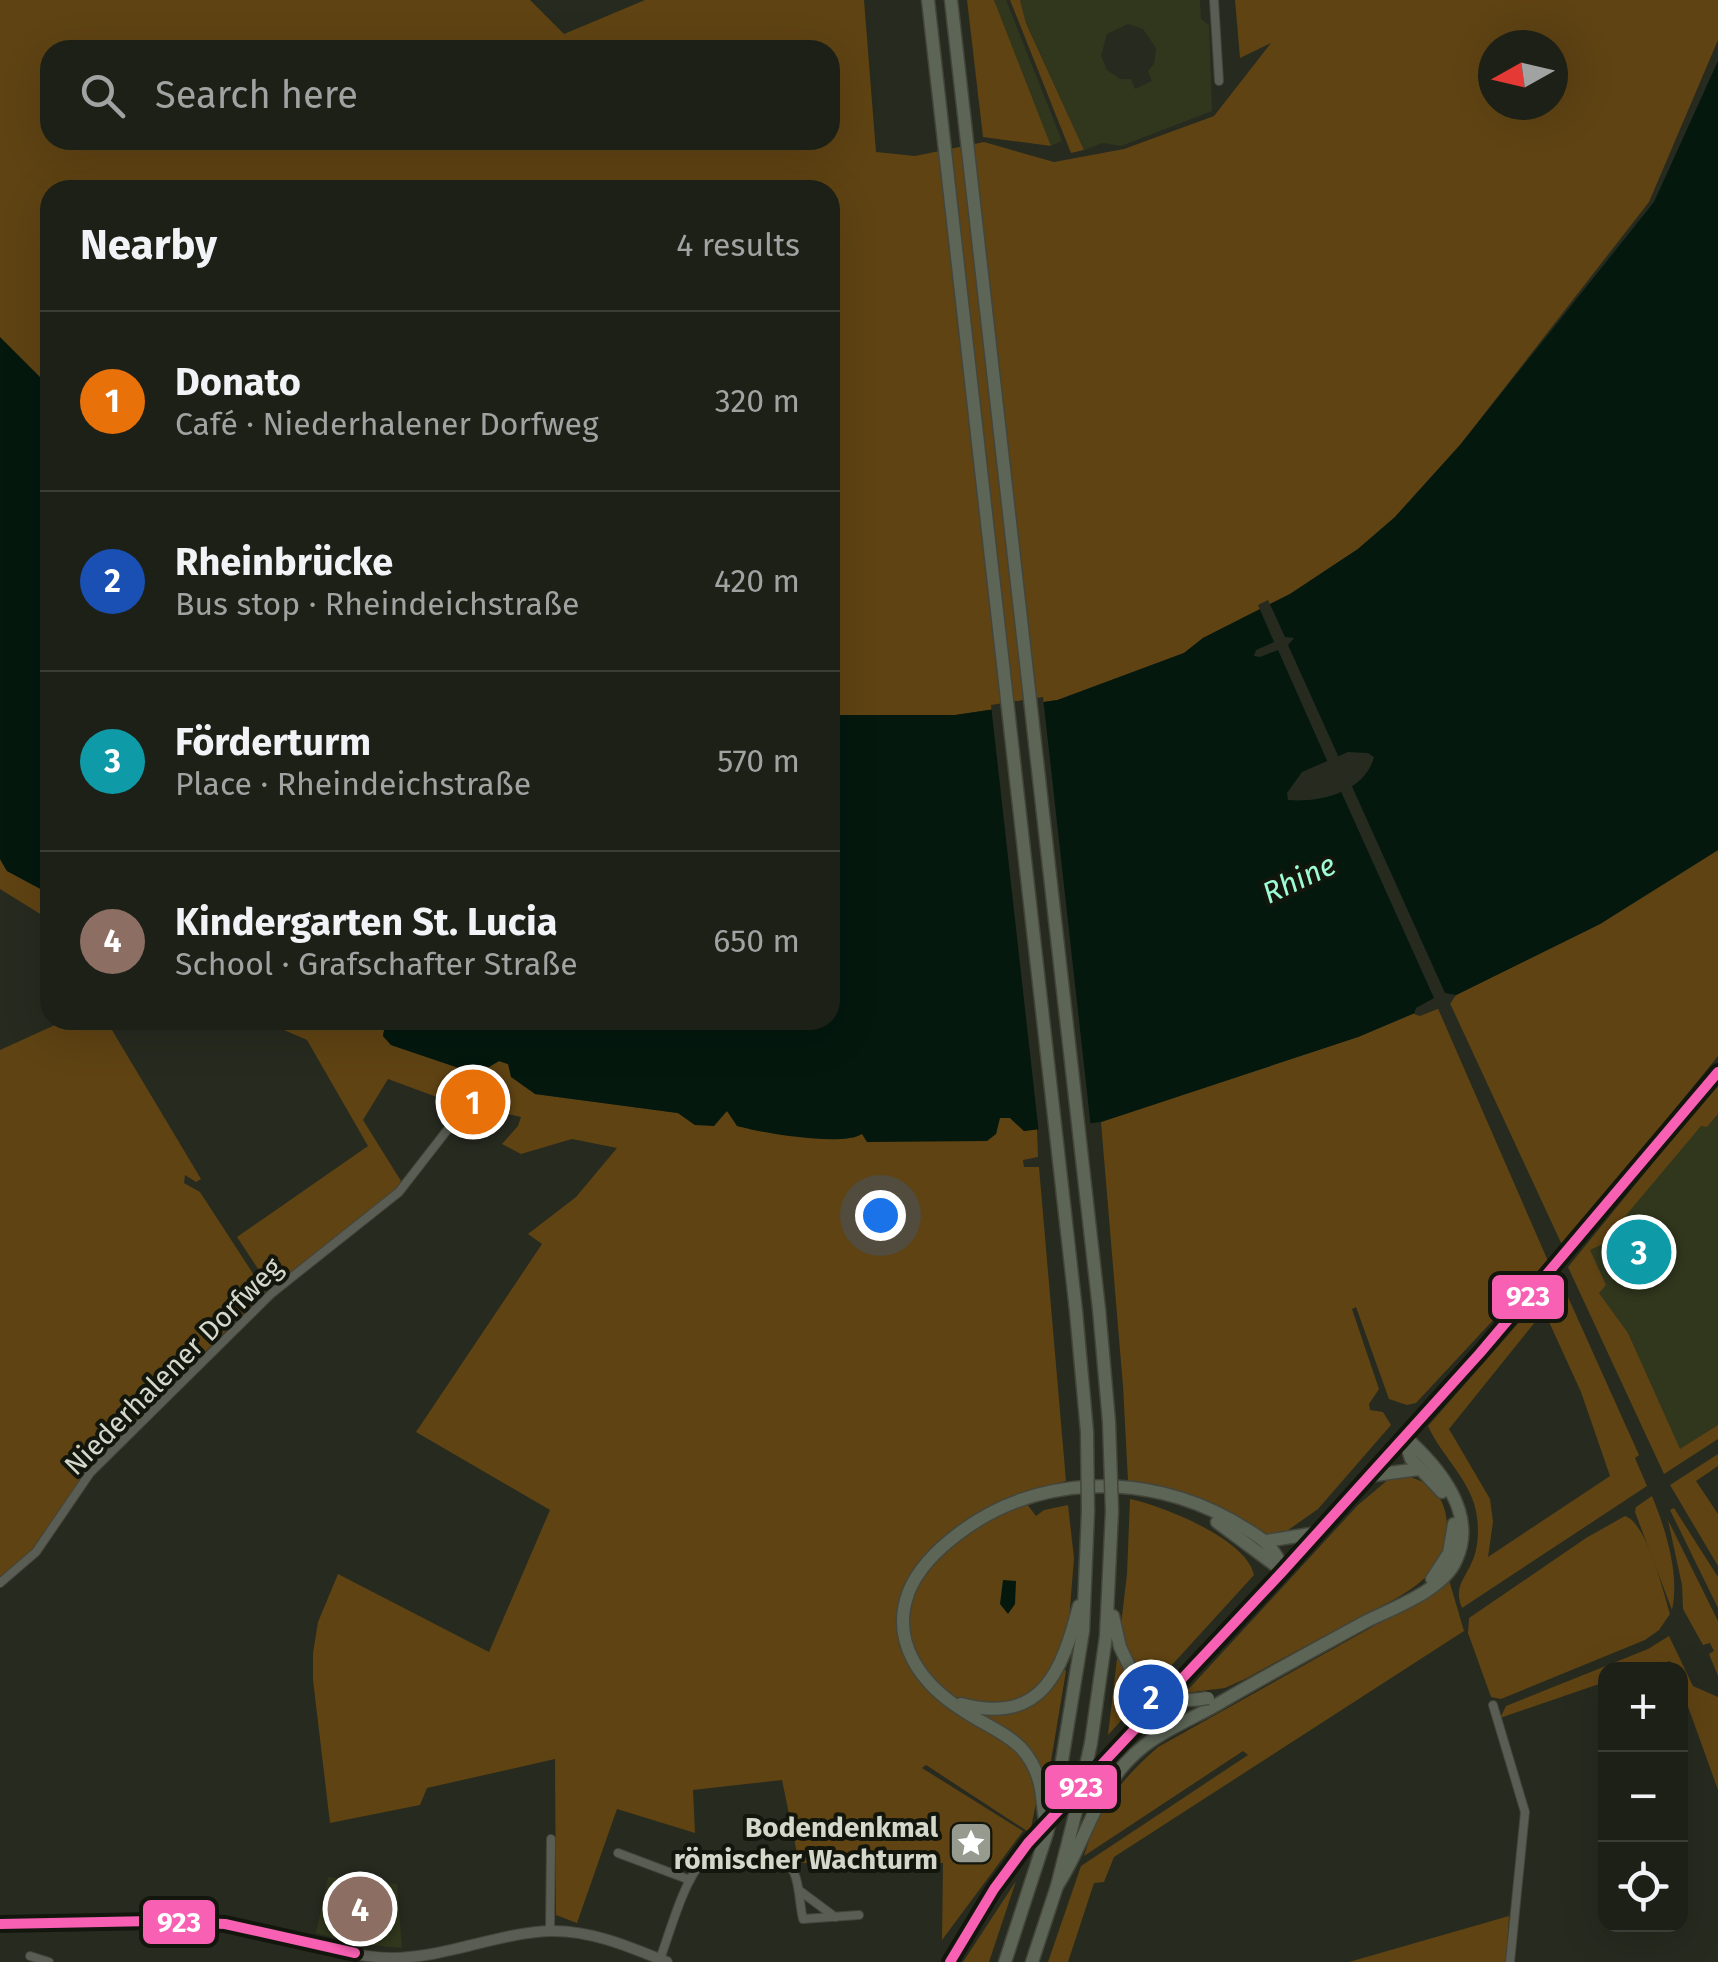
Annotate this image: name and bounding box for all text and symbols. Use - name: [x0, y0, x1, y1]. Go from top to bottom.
- north arrow: [1478, 30, 1568, 120]
- search box: [40, 40, 840, 150]
- icon: search: [75, 68, 130, 123]
- text: Search here: [155, 72, 358, 118]
- text: Nearby: [80, 220, 217, 270]
- text: 4 results: [676, 226, 800, 264]
- text: Donato: [175, 359, 301, 405]
- text: 1: [105, 382, 120, 420]
- text: 320 m: [715, 382, 800, 420]
- text: Café · Niederhalener Dorfweg: [175, 405, 599, 443]
- text: Rheinbrücke: [175, 539, 393, 585]
- text: 2: [104, 562, 121, 600]
- text: 420 m: [714, 562, 800, 600]
- text: Bus stop · Rheindeichstraße: [175, 585, 579, 623]
- text: Förderturm: [175, 719, 371, 765]
- text: 3: [104, 742, 121, 780]
- text: 570 m: [717, 742, 800, 780]
- text: Place · Rheindeichstraße: [175, 765, 531, 803]
- water label: Rhine: [1257, 846, 1341, 912]
- text: Kindergarten St. Lucia: [175, 899, 558, 945]
- text: 4: [103, 922, 122, 960]
- text: 650 m: [713, 922, 800, 960]
- text: School · Grafschafter Straße: [175, 945, 578, 983]
- pin: 1: [440, 1064, 506, 1140]
- your location: [855, 1190, 906, 1241]
- pin: 3: [1606, 1214, 1672, 1290]
- street label: Niederhalener Dorfweg: [58, 1250, 289, 1482]
- line badge: 923: [1490, 1273, 1566, 1321]
- text: 923: [1506, 1280, 1550, 1313]
- pin: 2: [1118, 1660, 1184, 1734]
- map controls: [1598, 1662, 1688, 1932]
- button: +: [1598, 1662, 1688, 1752]
- button: −: [1598, 1752, 1688, 1842]
- line badge: 923: [1043, 1763, 1119, 1811]
- text: 923: [1059, 1771, 1103, 1804]
- place label: Bodendenkmal römischer Wachturm: [674, 1811, 939, 1876]
- place icon: Bodendenkmal römischer Wachturm: [948, 1820, 994, 1866]
- button: locate: [1598, 1842, 1688, 1932]
- pin: 4: [328, 1872, 392, 1946]
- line badge: 923: [141, 1898, 217, 1946]
- text: 923: [157, 1906, 201, 1939]

